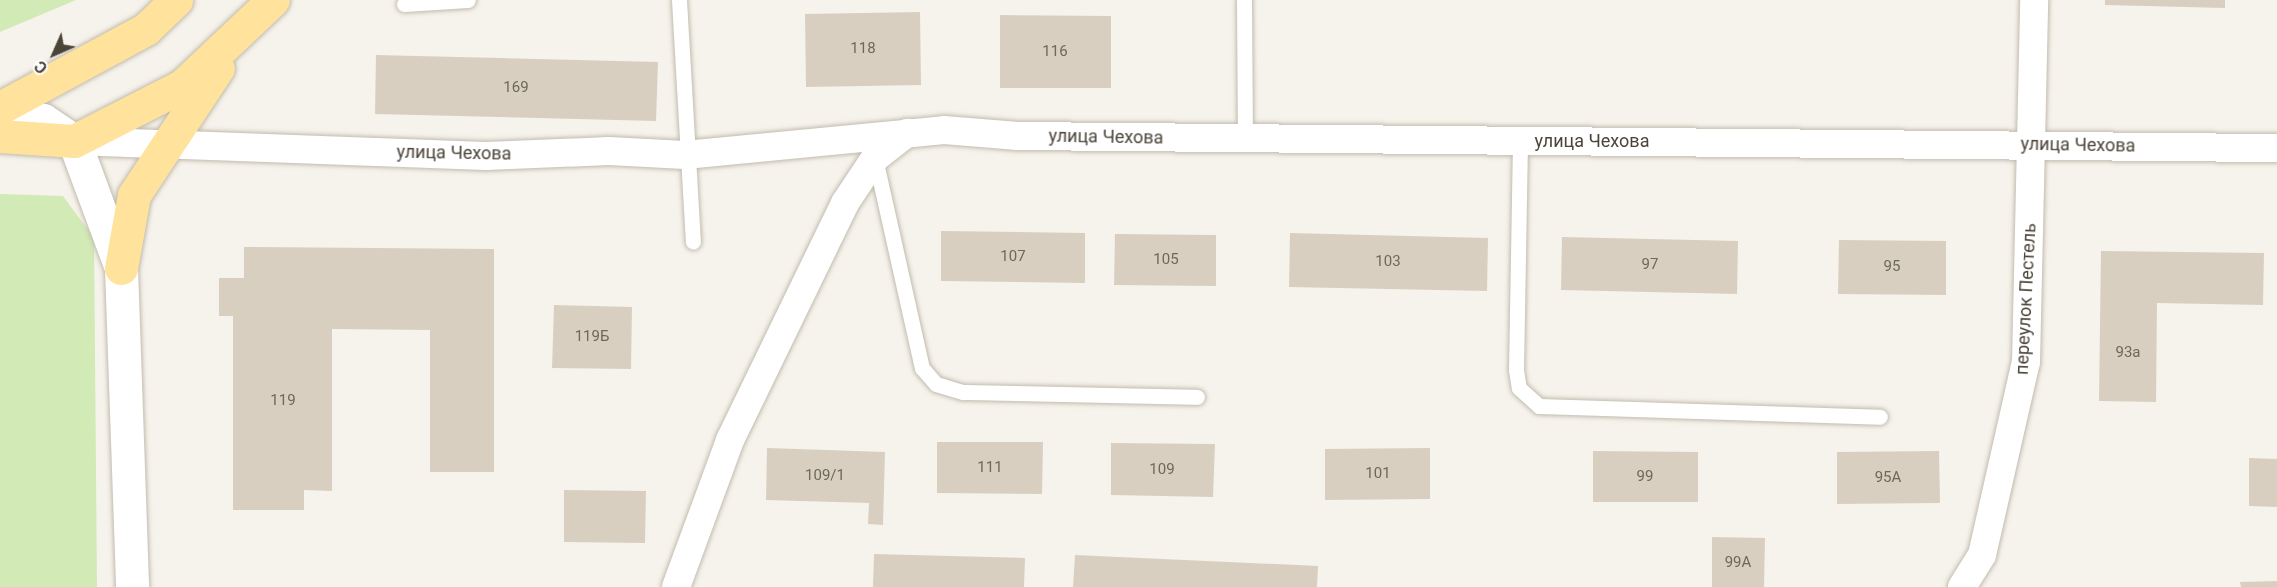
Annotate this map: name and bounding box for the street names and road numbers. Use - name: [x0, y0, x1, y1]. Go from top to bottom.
- street label: улица Чехова: [1048, 125, 1164, 149]
- street label: улица Чехова: [1535, 130, 1649, 152]
- street label: улица Чехова: [2020, 133, 2136, 157]
- street label: улица Чехова: [396, 141, 512, 165]
- street label: переулок Пестель: [2011, 223, 2041, 375]

